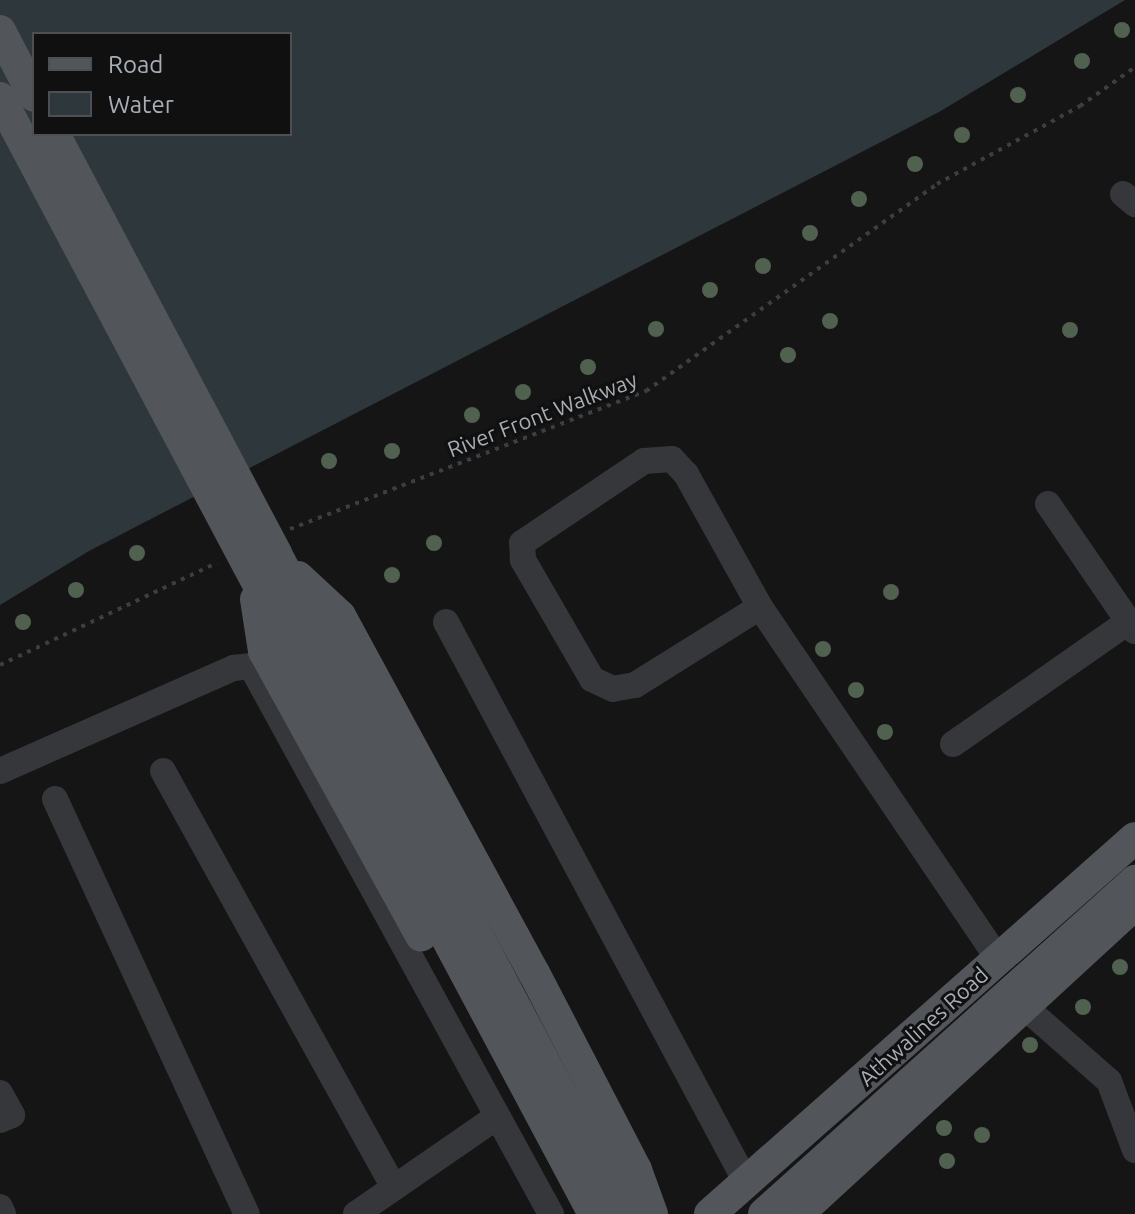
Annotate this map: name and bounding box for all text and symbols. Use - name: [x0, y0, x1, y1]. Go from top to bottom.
- legend: [32, 32, 292, 136]
- text: Road: [108, 51, 163, 78]
- text: Water: [108, 91, 174, 118]
- street label: River Front Walkway: [443, 366, 641, 462]
- street label: Athwalines Road: [853, 961, 993, 1091]

